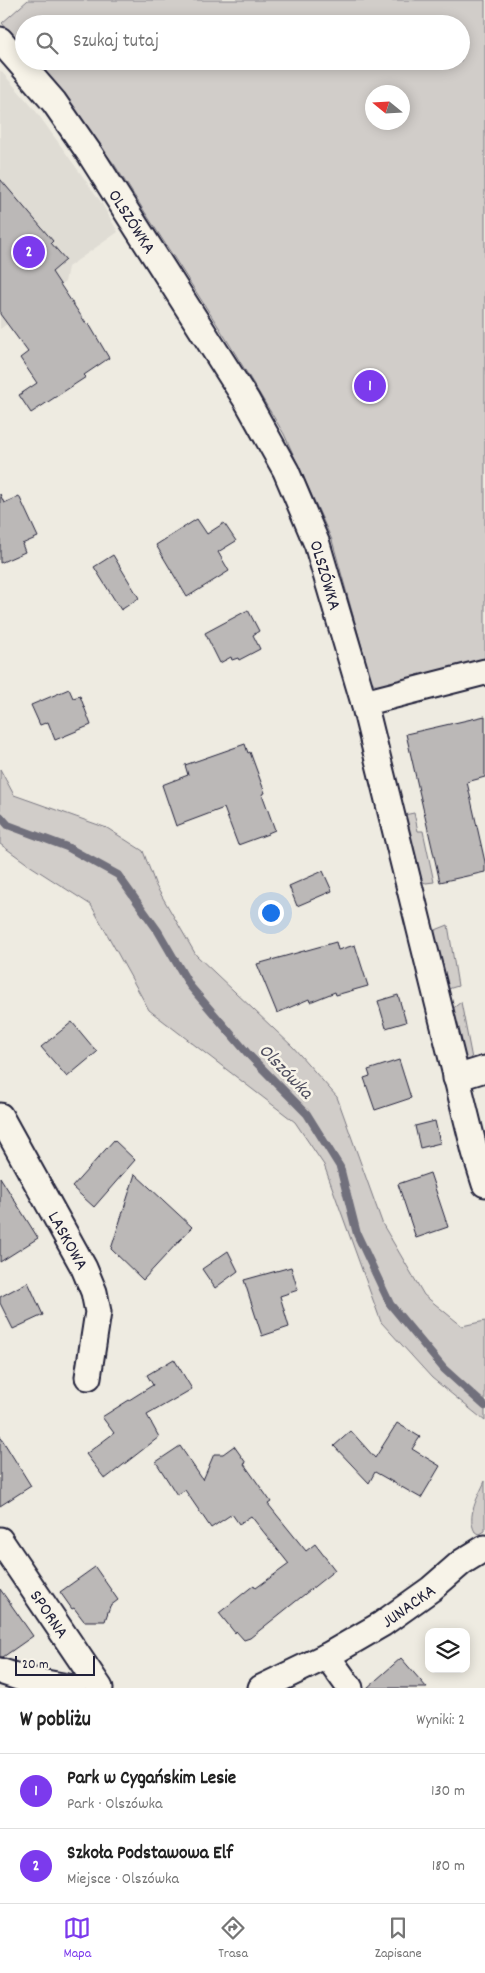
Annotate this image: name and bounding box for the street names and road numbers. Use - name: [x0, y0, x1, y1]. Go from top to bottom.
- street label: OLSZÓWKA: [101, 185, 160, 260]
- street label: OLSZÓWKA: [302, 538, 346, 614]
- street label: LASKOWA: [40, 1207, 93, 1276]
- street label: JUNACKA: [377, 1579, 442, 1635]
- street label: SPORNA: [22, 1586, 73, 1645]

